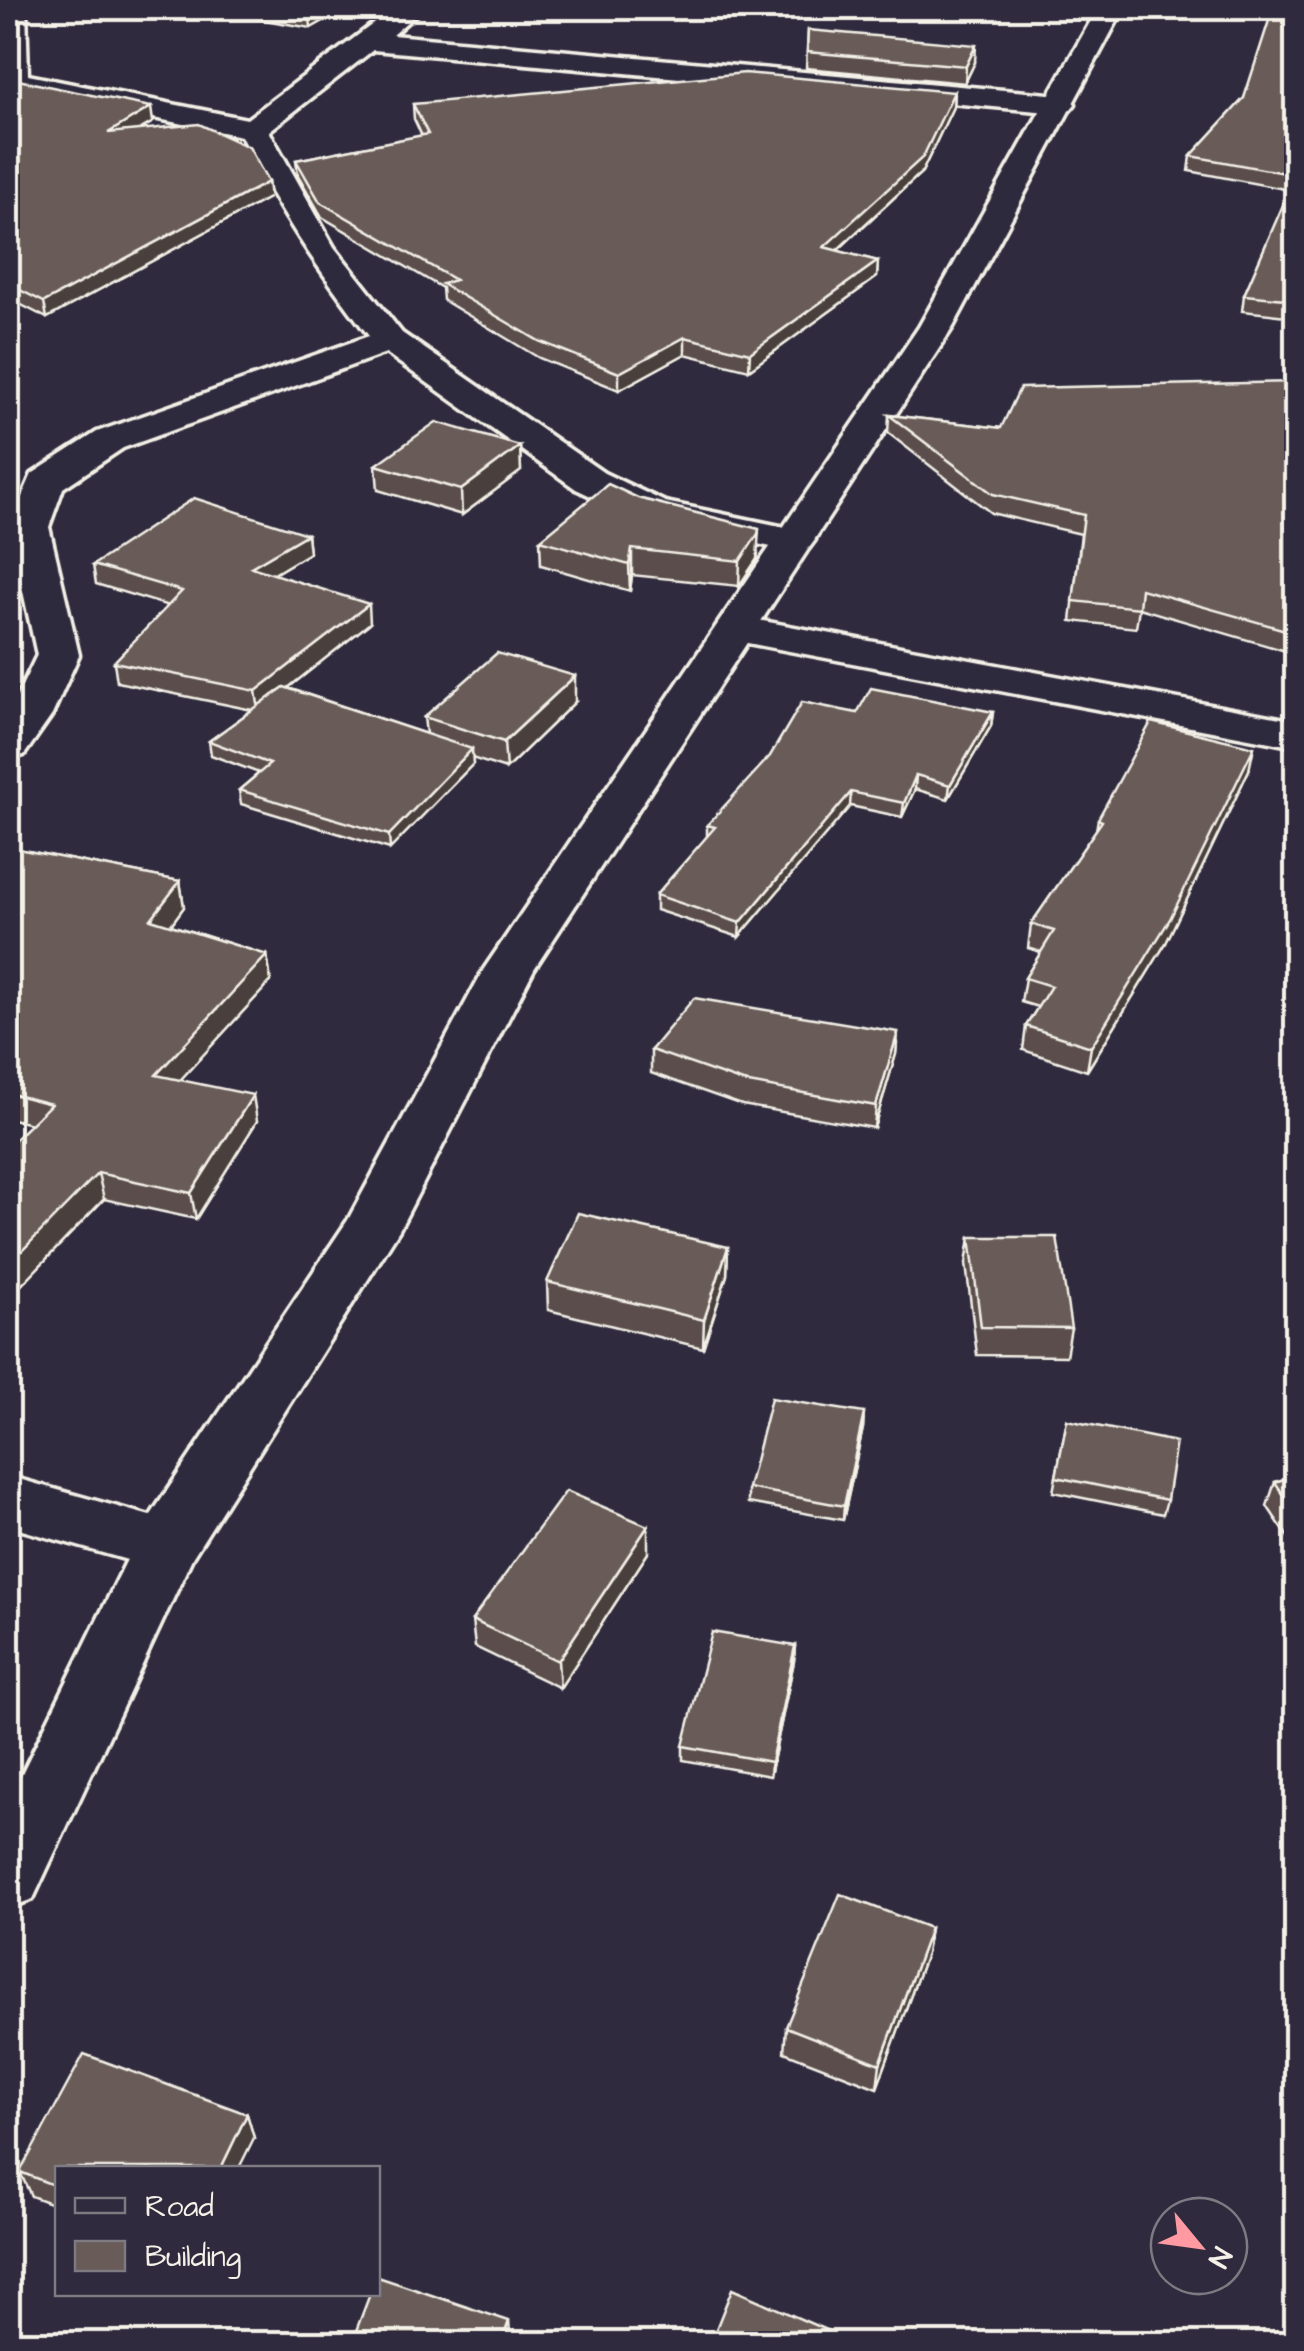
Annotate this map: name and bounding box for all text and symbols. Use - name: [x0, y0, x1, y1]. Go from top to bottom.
- legend: [55, 2166, 380, 2296]
- text: Road: [145, 2186, 214, 2228]
- north arrow: [1149, 2196, 1249, 2296]
- text: Building: [145, 2236, 241, 2279]
- text: N: [1198, 2240, 1241, 2275]

